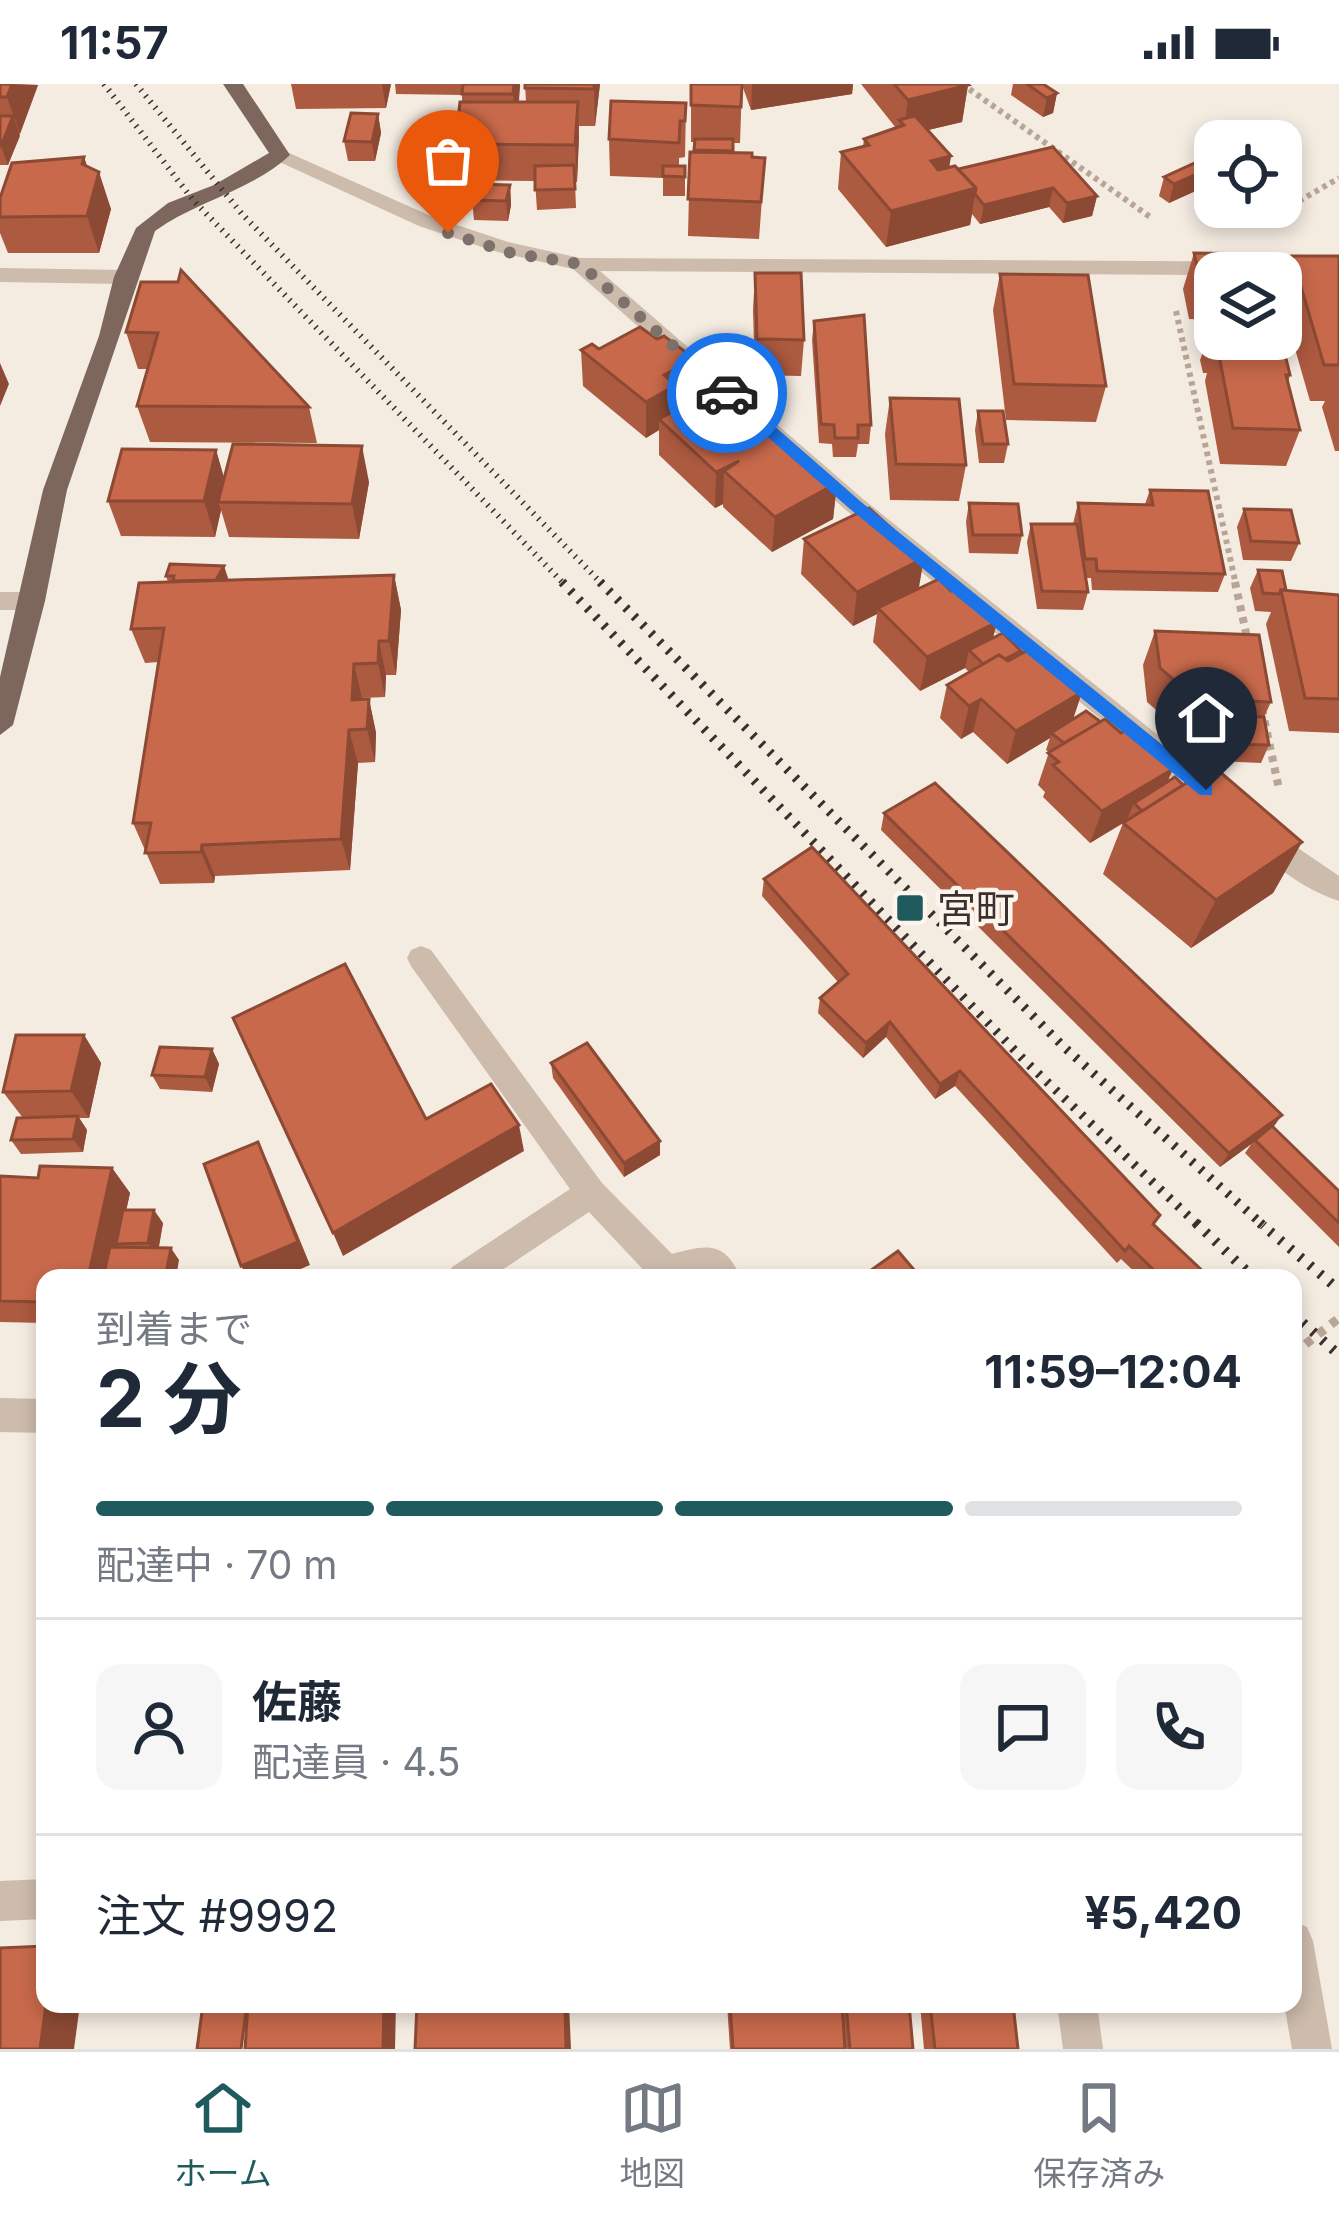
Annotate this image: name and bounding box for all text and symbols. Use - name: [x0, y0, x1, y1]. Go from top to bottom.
- text: 11:57: [60, 15, 169, 70]
- pin: [397, 110, 499, 233]
- map controls: [1194, 120, 1302, 360]
- button: locate: [1194, 120, 1302, 228]
- icon: bag: [415, 128, 481, 194]
- button: layers: [1194, 252, 1302, 360]
- courier: [667, 333, 787, 453]
- icon: car: [694, 360, 760, 426]
- pin: [1155, 667, 1257, 790]
- icon: home: [1173, 685, 1239, 751]
- place label: 宮町: [937, 885, 1015, 932]
- marker: 宮町: [894, 892, 926, 924]
- text: 到着まで: [96, 1305, 252, 1352]
- text: 11:59–12:04: [984, 1344, 1242, 1399]
- text: 2 分: [96, 1351, 242, 1446]
- text: 配達中 · 70 m: [96, 1541, 337, 1588]
- button: person: [96, 1664, 222, 1790]
- button: chat: [960, 1664, 1086, 1790]
- button: phone: [1116, 1664, 1242, 1790]
- text: 佐藤: [252, 1674, 342, 1729]
- text: 配達員 · 4.5: [252, 1738, 460, 1785]
- text: ¥5,420: [1084, 1885, 1242, 1940]
- text: 注文 #9992: [96, 1888, 338, 1943]
- tab: ホーム: [174, 2075, 272, 2195]
- tab: 地図: [620, 2075, 686, 2195]
- tab: 保存済み: [1033, 2075, 1165, 2195]

